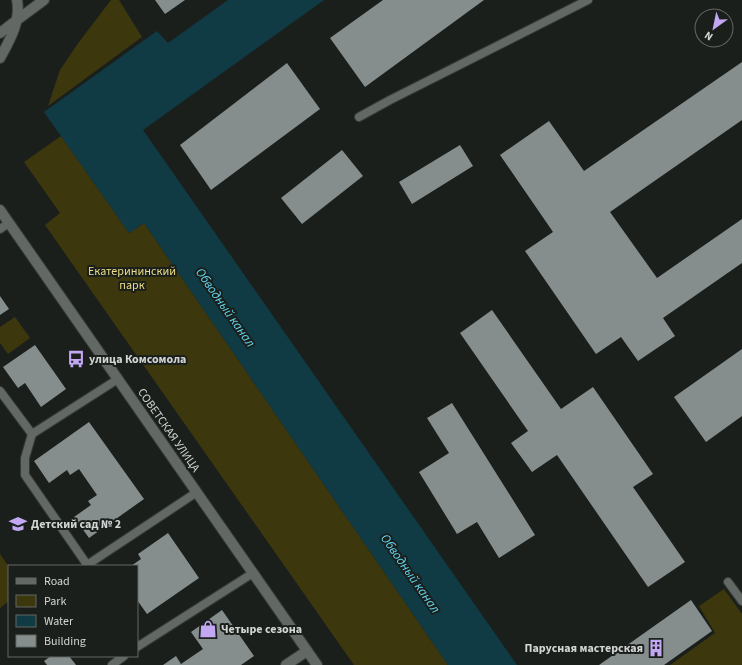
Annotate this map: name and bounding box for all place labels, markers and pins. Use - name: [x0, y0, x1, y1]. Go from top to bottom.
- bus stop icon: улица Комсомола: [66, 349, 86, 369]
- place label: улица Комсомола: [89, 351, 186, 368]
- school or university icon: Детский сад № 2: [8, 514, 28, 534]
- place label: Детский сад № 2: [31, 516, 121, 533]
- shop icon: Четыре сезона: [198, 619, 218, 639]
- place label: Четыре сезона: [221, 621, 302, 638]
- building icon: Парусная мастерская: [646, 638, 666, 658]
- place label: Парусная мастерская: [525, 640, 643, 657]

